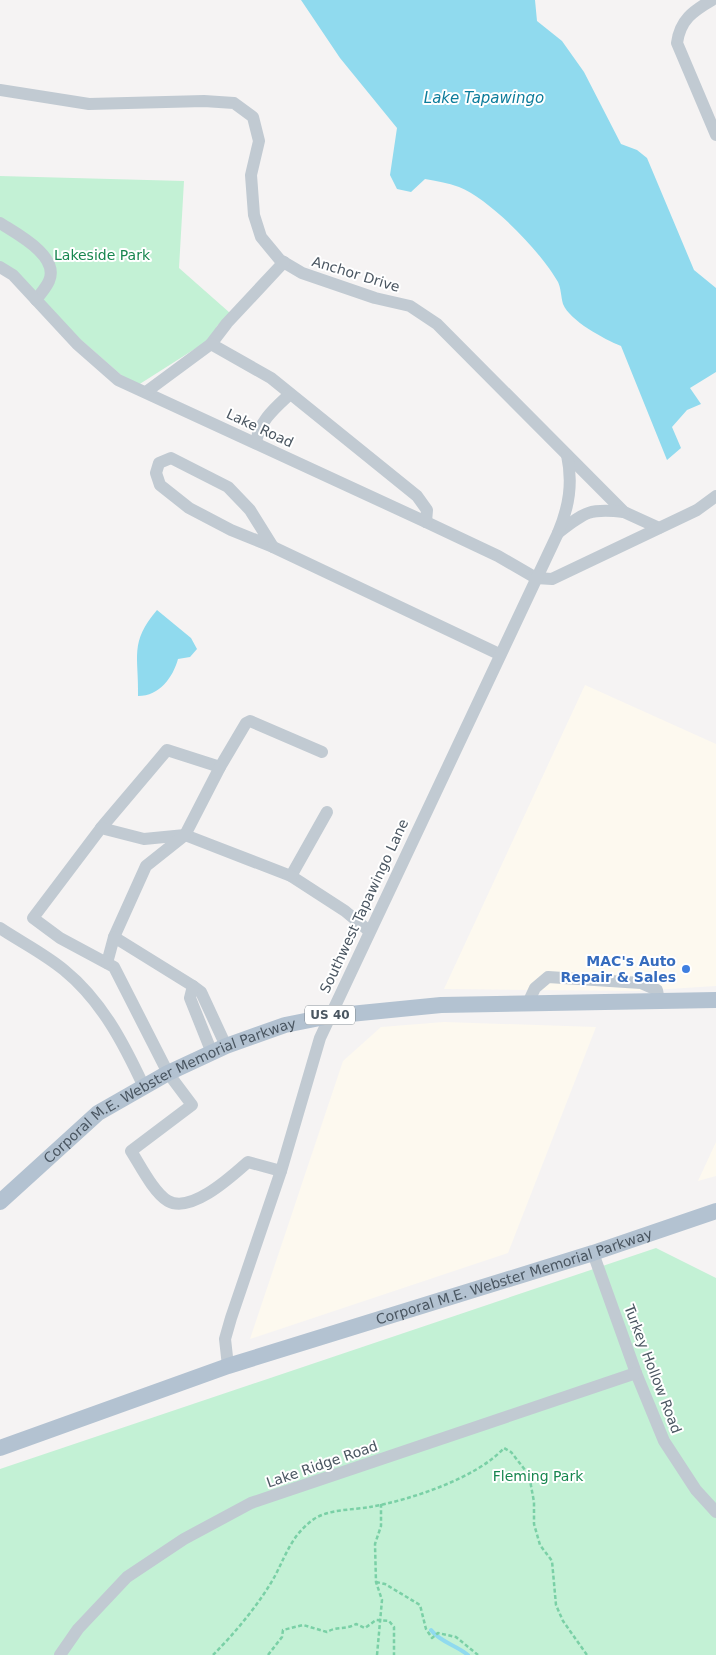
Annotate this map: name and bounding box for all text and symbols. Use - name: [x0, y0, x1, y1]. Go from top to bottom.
- water label: Lake Tapawingo: [424, 89, 544, 107]
- park label: Lakeside Park: [54, 247, 151, 263]
- street label: Anchor Drive: [310, 253, 402, 295]
- street label: Lake Road: [224, 405, 296, 451]
- street label: Southwest Tapawingo Lane: [317, 816, 411, 996]
- place label: MAC's Auto Repair & Sales: [560, 953, 676, 985]
- marker: MAC's Auto Repair & Sales: [680, 963, 692, 975]
- road number: US 40: [305, 1006, 355, 1024]
- street label: Corporal M.E. Webster Memorial Parkway: [40, 1015, 297, 1167]
- street label: Corporal M.E. Webster Memorial Parkway: [374, 1225, 654, 1328]
- street label: Turkey Hollow Road: [621, 1301, 685, 1436]
- street label: Lake Ridge Road: [264, 1437, 380, 1491]
- park label: Fleming Park: [493, 1468, 584, 1484]

